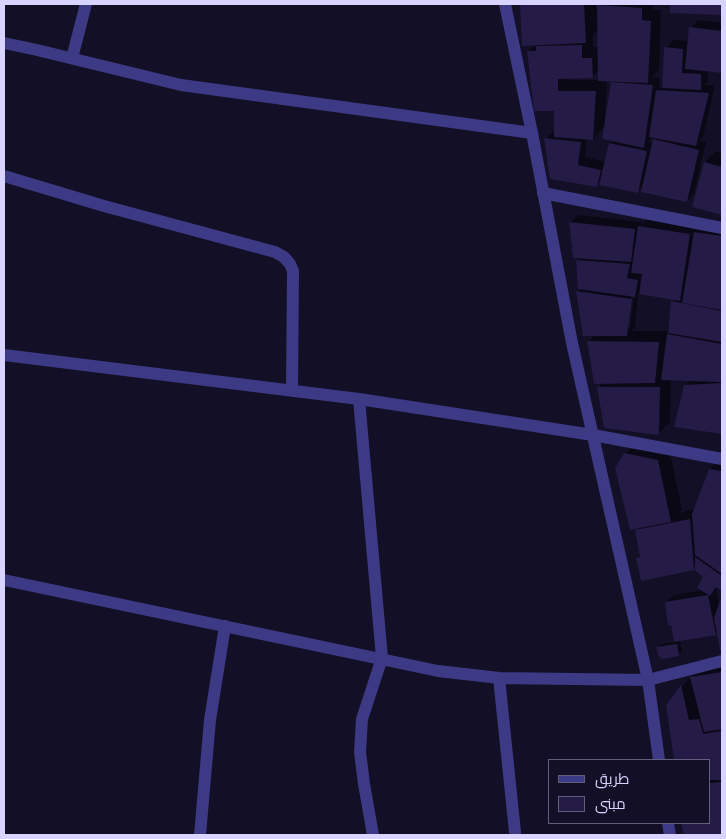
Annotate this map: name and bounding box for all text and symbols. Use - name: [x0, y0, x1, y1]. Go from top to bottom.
- legend: [548, 759, 711, 824]
- text: طريق: [595, 768, 629, 788]
- text: مبنى: [595, 793, 626, 813]

